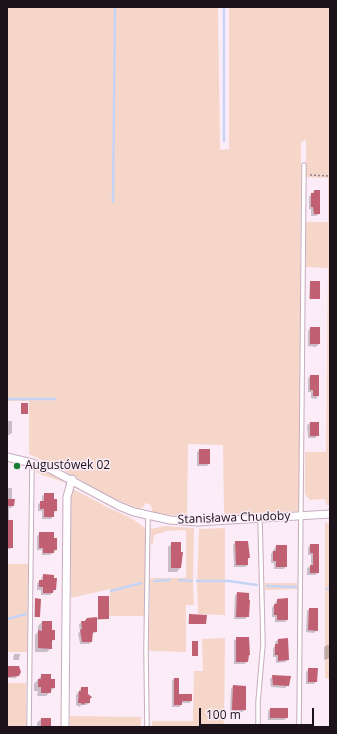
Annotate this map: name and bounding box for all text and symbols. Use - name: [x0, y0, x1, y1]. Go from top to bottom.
- place label: Augustówek 02: [25, 459, 110, 473]
- marker: Augustówek 02: [12, 461, 22, 471]
- street label: Stanisława Chudoby: [177, 509, 291, 527]
- scale bar: [201, 700, 316, 726]
- text: 100 m: [206, 706, 241, 723]

